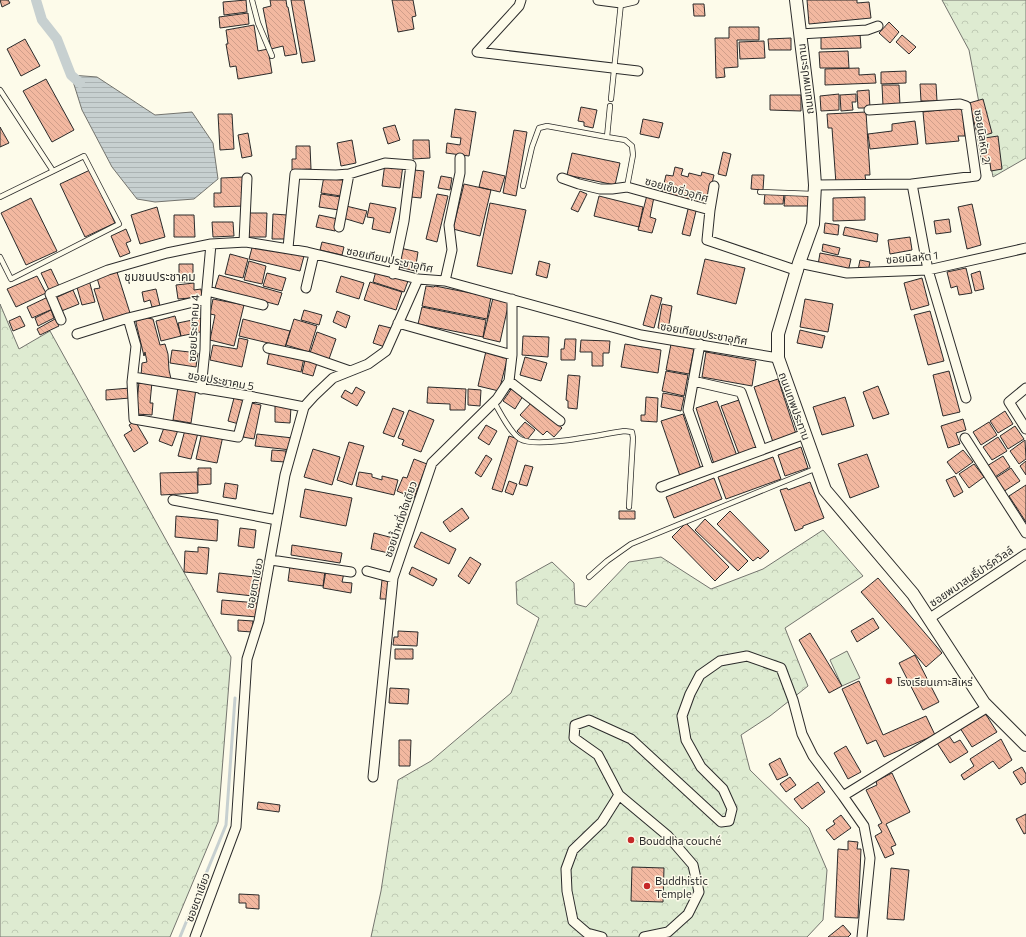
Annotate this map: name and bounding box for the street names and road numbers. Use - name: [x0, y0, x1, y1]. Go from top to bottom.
- street label: ถนนเทพประทาน: [794, 43, 816, 115]
- street label: ซอยนิลหัต 2: [972, 108, 994, 164]
- street label: ซอยเซ็งซิ่วอุทิศ: [643, 173, 710, 205]
- street label: ซอยเทียมประชาอุทิศ: [345, 243, 435, 276]
- street label: ซอยนิลหัต 1: [885, 248, 939, 266]
- street label: ซอยประชาคม 4: [185, 294, 201, 362]
- street label: ซอยเทียมประชาอุทิศ: [659, 319, 749, 348]
- street label: ซอยประชาคม 5: [187, 368, 255, 392]
- street label: ถนนเทพประทาน: [777, 370, 813, 442]
- street label: ซอยน้ำหนึ่งใจเดียว: [380, 479, 419, 559]
- street label: ซอยพนาสนธิ์ปาร์ควิลล์: [927, 543, 1015, 609]
- street label: ซอยตาเขียว: [243, 556, 265, 610]
- street label: ซอยตาเขียว: [182, 871, 212, 923]

